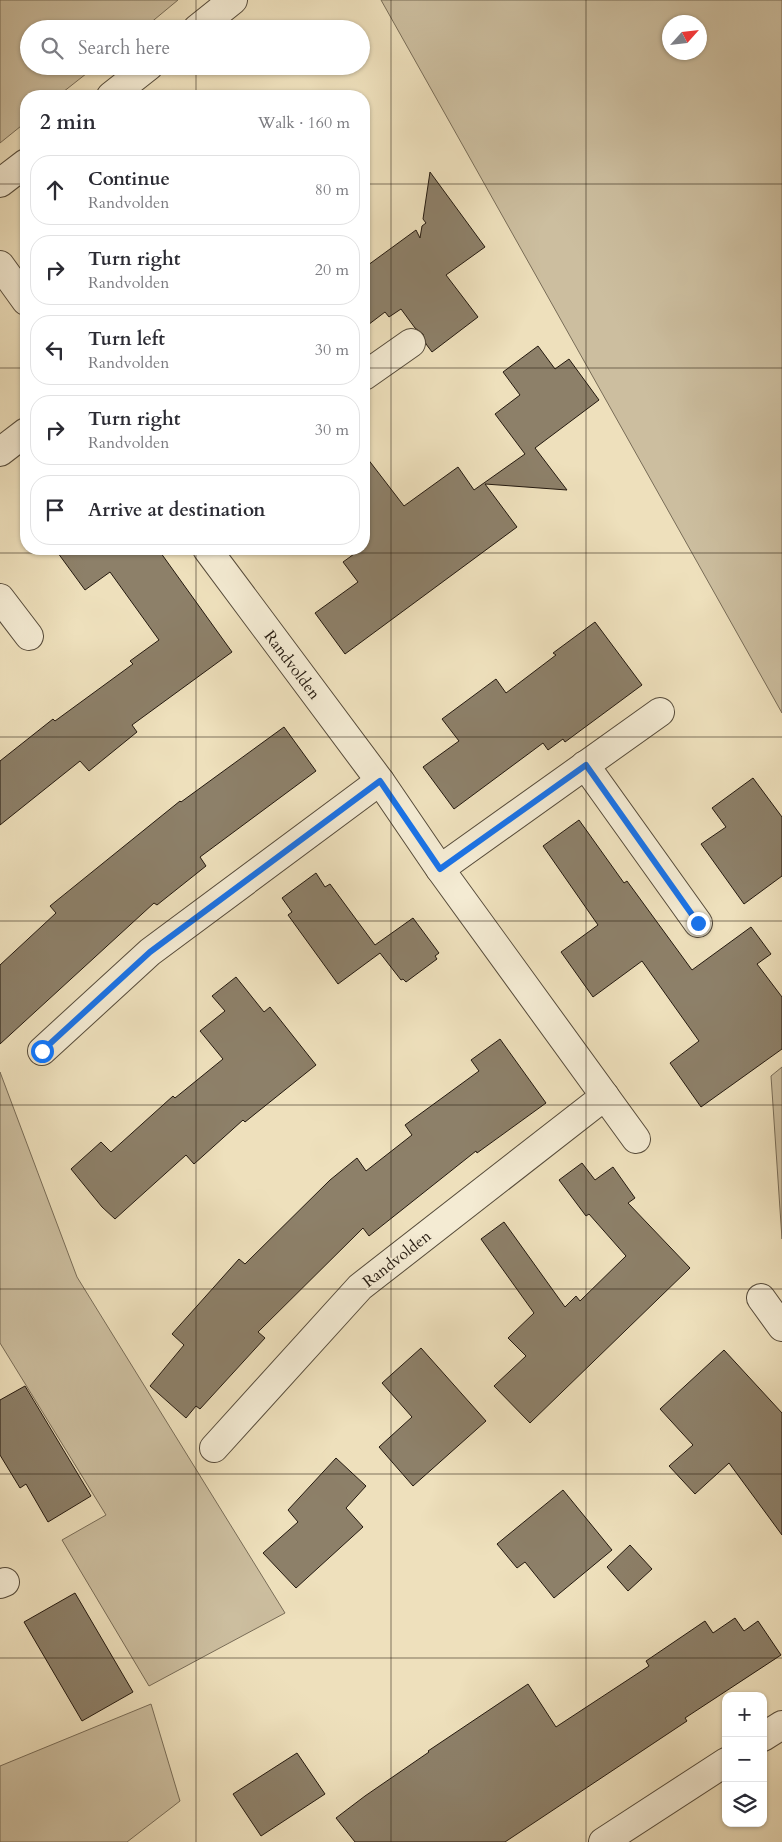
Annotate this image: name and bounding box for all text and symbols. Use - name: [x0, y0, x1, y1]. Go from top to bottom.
- north arrow: [662, 15, 707, 60]
- search box: [20, 20, 370, 75]
- icon: search: [38, 34, 66, 62]
- text: Search here: [78, 35, 170, 61]
- text: 2 min: [40, 108, 96, 137]
- text: Walk · 160 m: [258, 112, 350, 134]
- text: Continue: [88, 166, 170, 192]
- icon: ahead: [41, 176, 69, 204]
- text: 80 m: [315, 179, 349, 201]
- text: Randvolden: [88, 192, 169, 214]
- text: Turn right: [88, 246, 180, 272]
- icon: right: [41, 256, 69, 284]
- text: 20 m: [315, 259, 349, 281]
- text: Randvolden: [88, 272, 169, 294]
- text: Turn left: [88, 326, 165, 352]
- icon: left: [41, 336, 69, 364]
- text: 30 m: [315, 339, 349, 361]
- text: Randvolden: [88, 352, 169, 374]
- text: Turn right: [88, 406, 180, 432]
- icon: right: [41, 416, 69, 444]
- text: 30 m: [315, 419, 349, 441]
- text: Randvolden: [88, 432, 169, 454]
- icon: arrive: [41, 496, 69, 524]
- text: Arrive at destination: [88, 497, 265, 523]
- street label: Randvolden: [259, 626, 325, 704]
- route end: [687, 912, 710, 935]
- route start: [31, 1040, 54, 1063]
- street label: Randvolden: [358, 1225, 436, 1293]
- map controls: [722, 1692, 767, 1827]
- button: +: [722, 1692, 767, 1737]
- button: −: [722, 1737, 767, 1782]
- button: layers: [722, 1782, 767, 1827]

